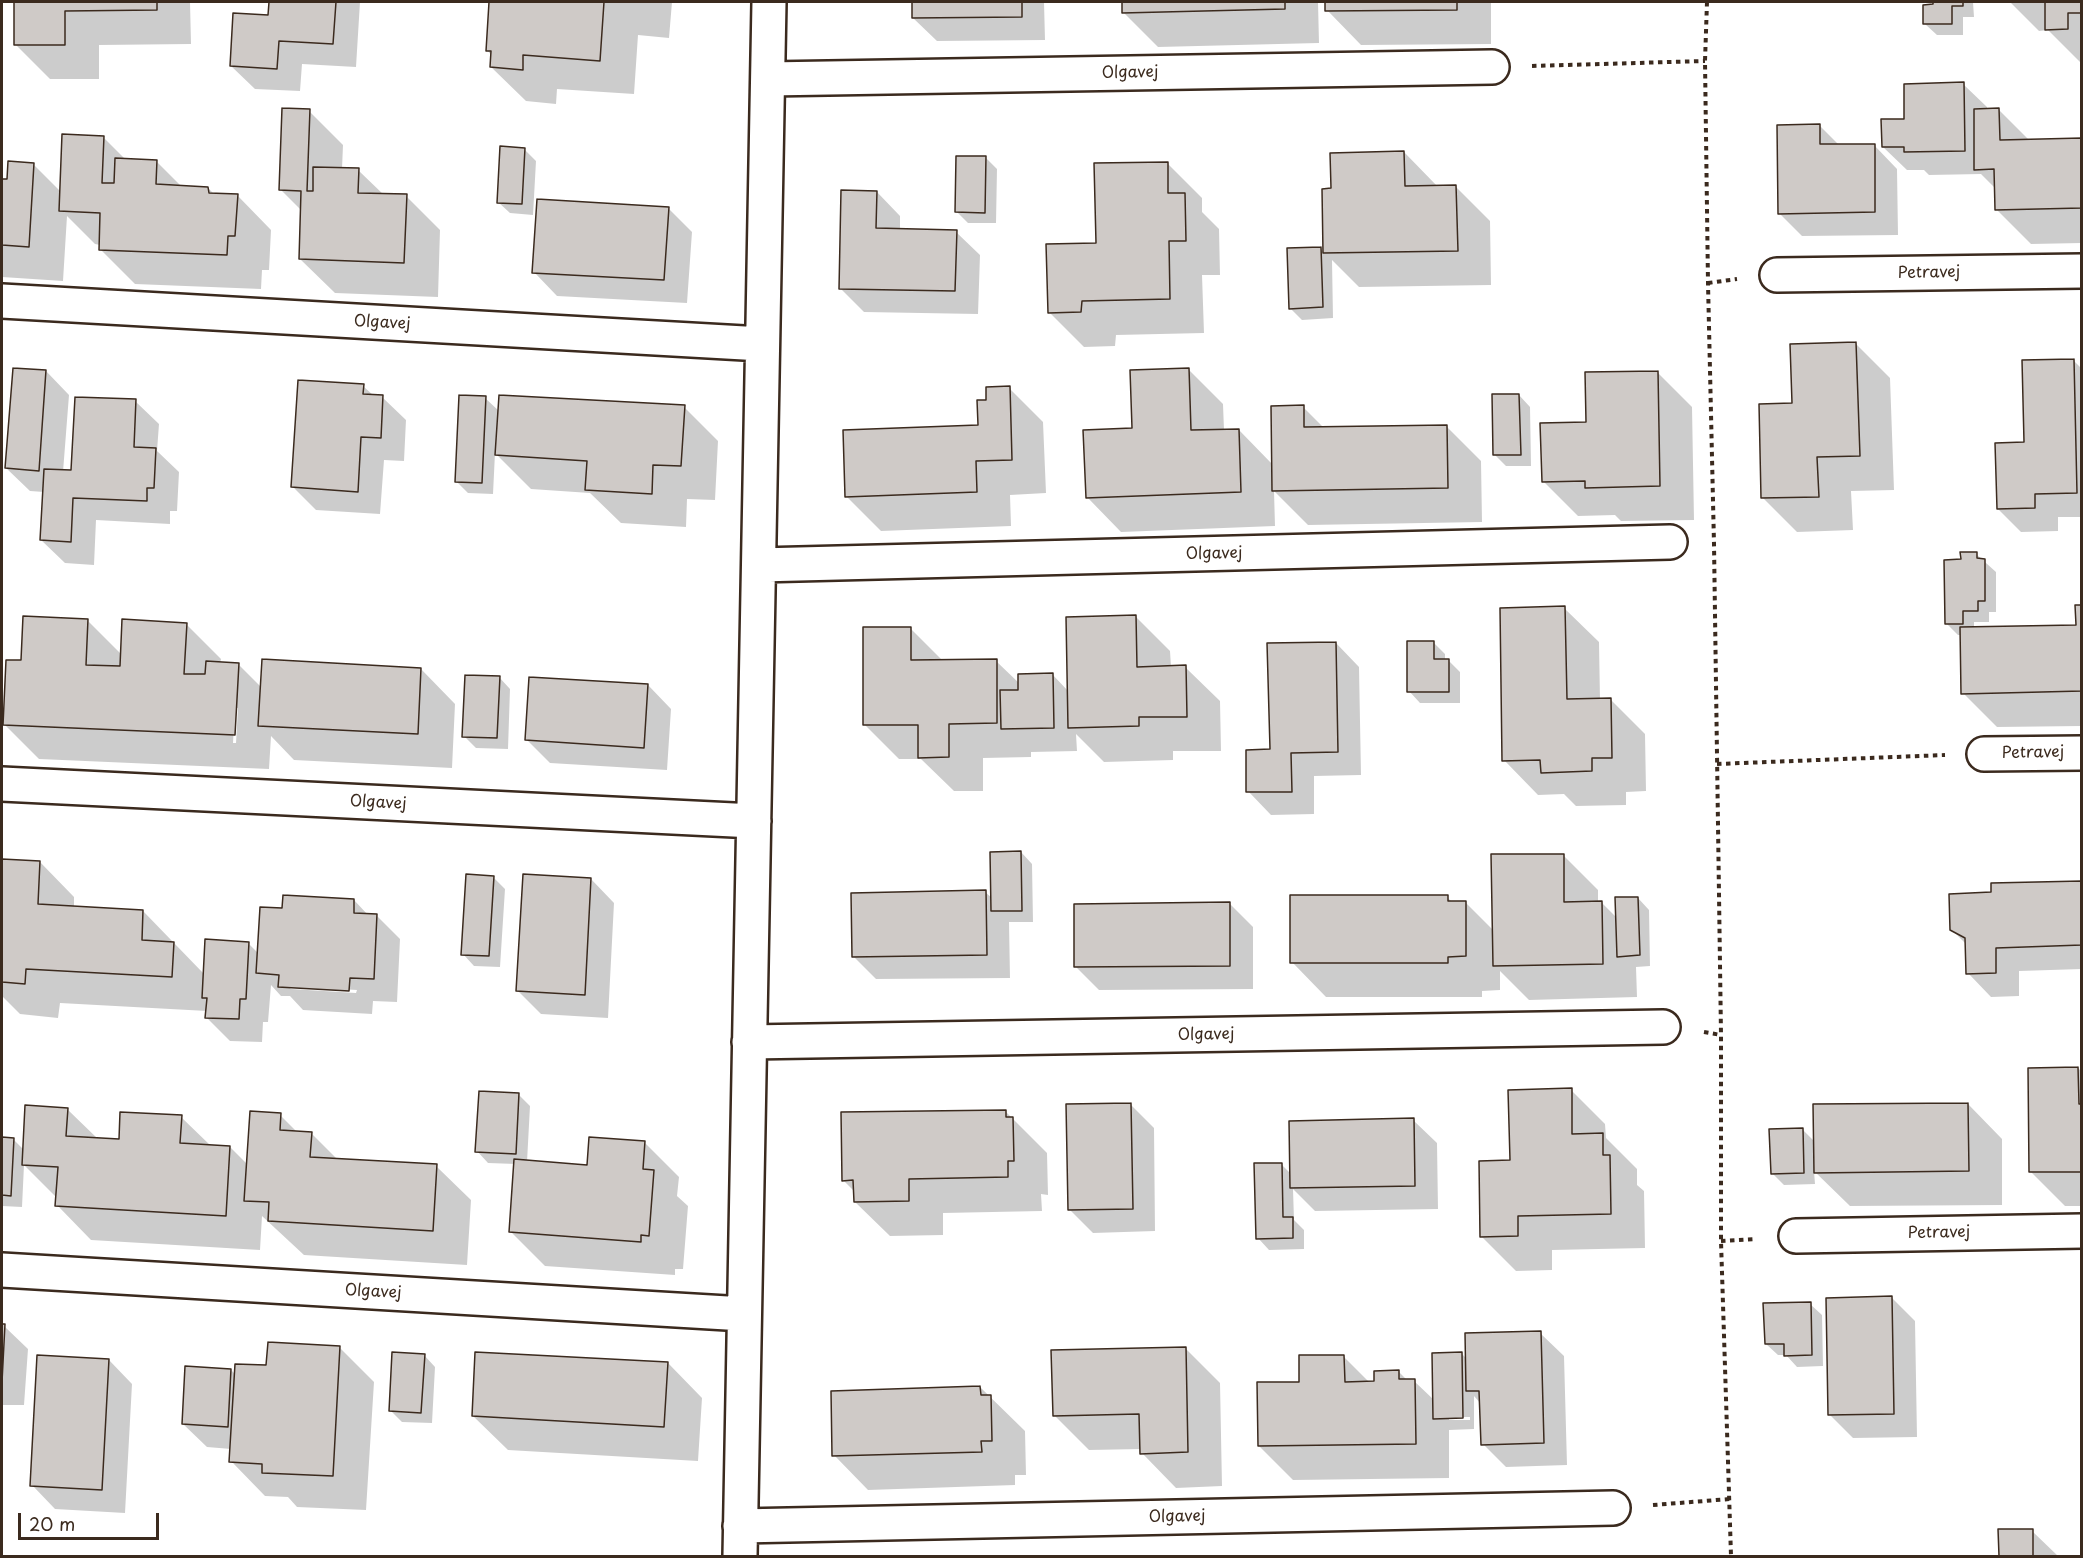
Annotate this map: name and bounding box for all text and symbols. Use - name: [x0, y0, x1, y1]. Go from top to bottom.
- street label: Olgavej: [1101, 63, 1159, 83]
- street label: Petravej: [1898, 263, 1960, 283]
- street label: Olgavej: [353, 312, 411, 334]
- street label: Olgavej: [1185, 544, 1243, 564]
- street label: Petravej: [2002, 743, 2064, 763]
- street label: Olgavej: [349, 792, 407, 814]
- street label: Olgavej: [1177, 1025, 1235, 1045]
- street label: Petravej: [1908, 1223, 1970, 1243]
- street label: Olgavej: [344, 1281, 402, 1303]
- scale bar: [21, 1501, 162, 1539]
- street label: Olgavej: [1148, 1507, 1206, 1527]
- text: 20 m: [29, 1510, 75, 1537]

